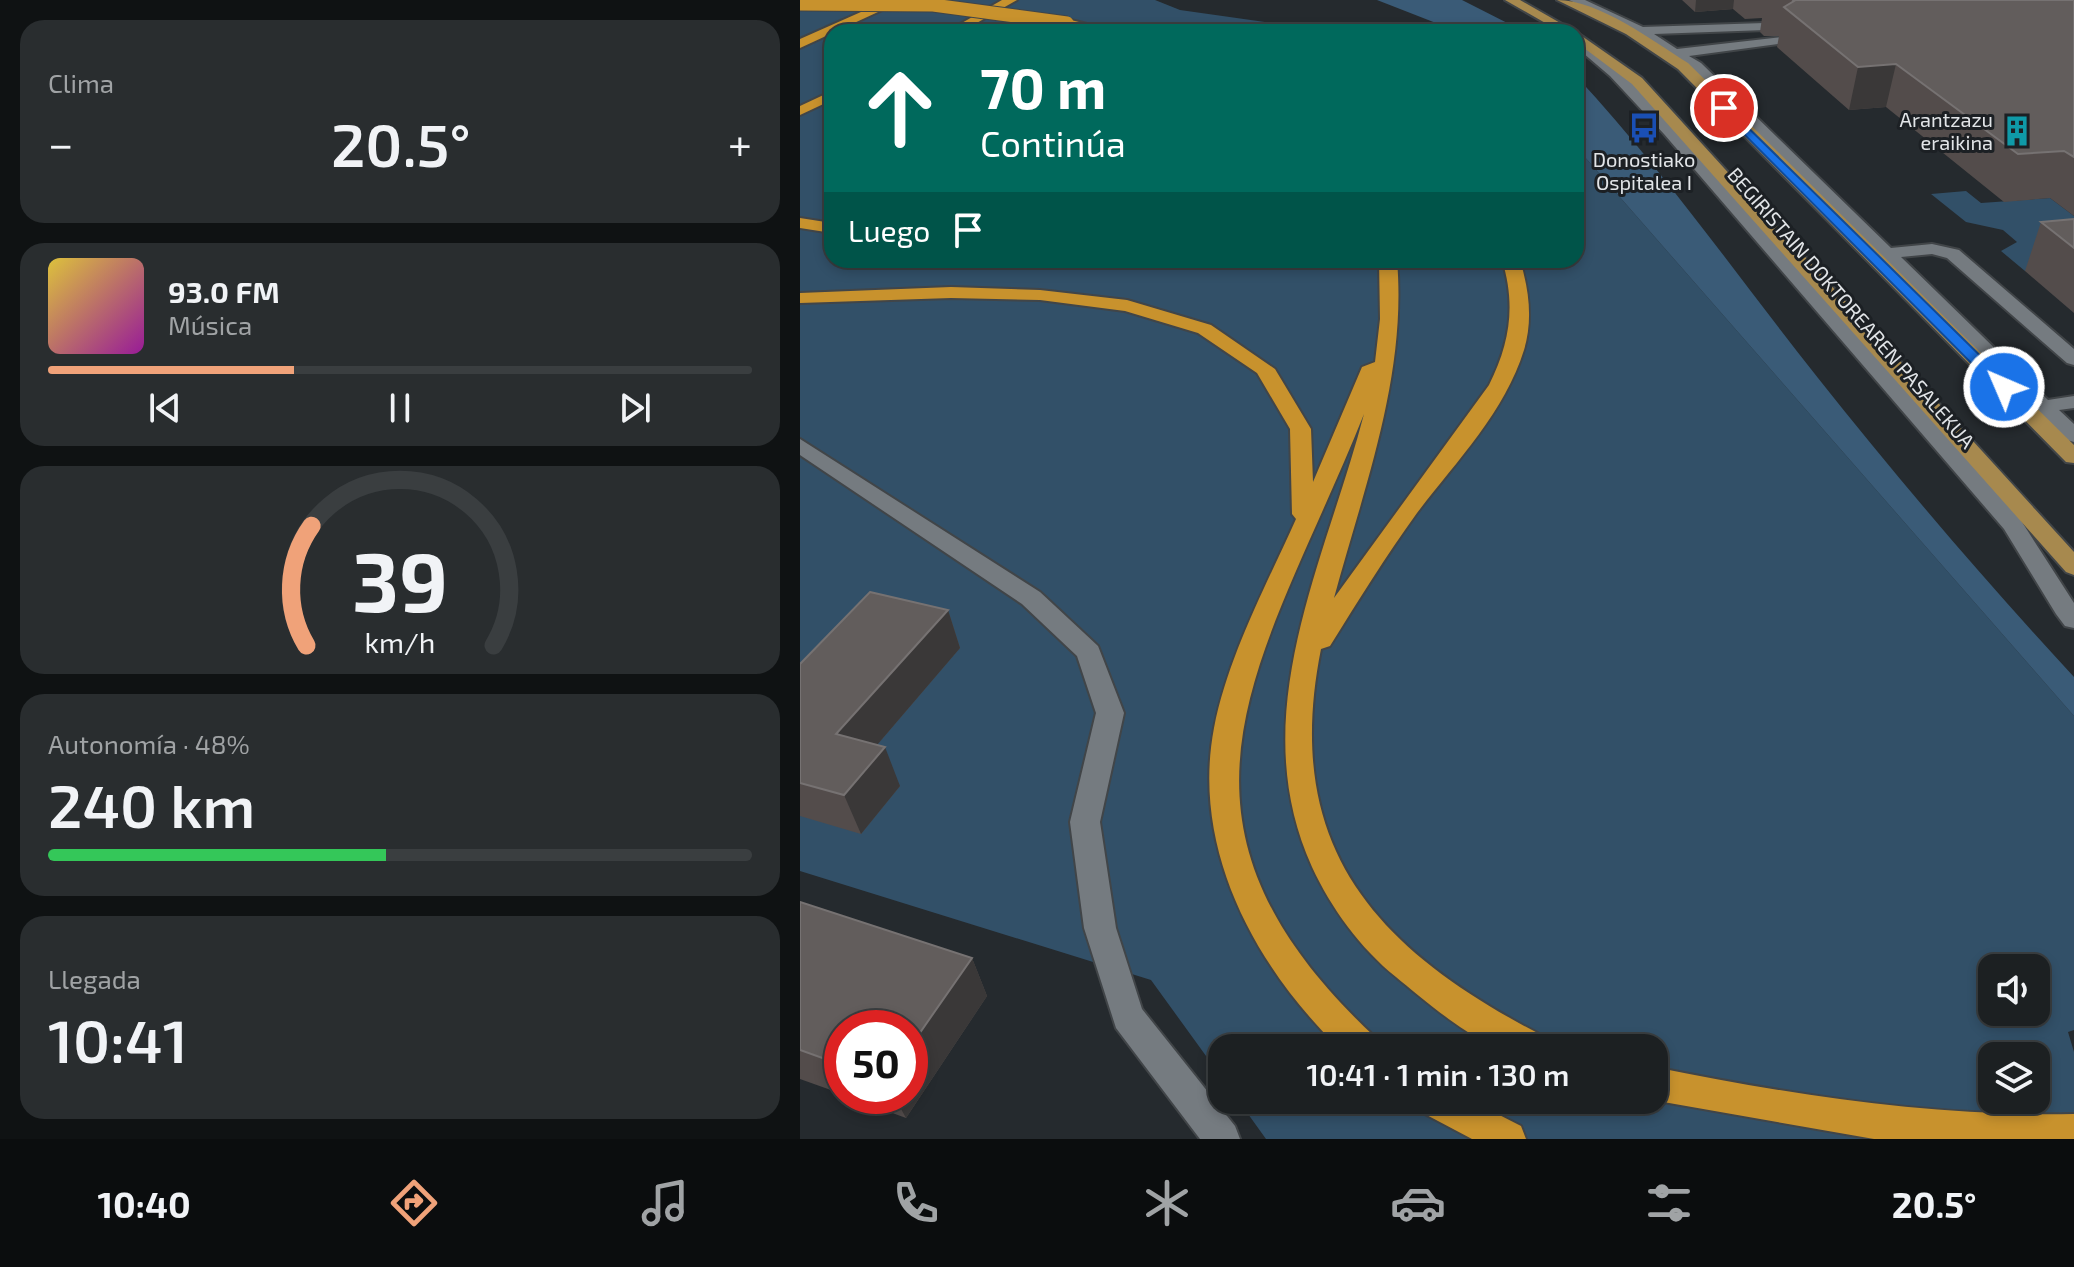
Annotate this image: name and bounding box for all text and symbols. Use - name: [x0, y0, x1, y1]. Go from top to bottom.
- text: 70 m: [980, 53, 1106, 120]
- icon: ahead: [848, 56, 952, 160]
- text: Clima: [48, 67, 114, 98]
- pin: [1690, 74, 1758, 142]
- icon: arrive: [1702, 86, 1746, 130]
- text: 20.5°: [331, 107, 471, 179]
- place label: Arantzazu eraikina: [1900, 107, 1993, 154]
- bus stop icon: Donostiako Ospitalea I: [1627, 111, 1661, 145]
- building icon: Arantzazu eraikina: [2000, 114, 2034, 148]
- text: −: [48, 116, 74, 169]
- text: +: [728, 116, 752, 169]
- text: Continúa: [980, 121, 1126, 164]
- place label: Donostiako Ospitalea I: [1593, 147, 1695, 194]
- street label: BEGIRISTAIN DOKTOREAREN PASALEKUA: [1723, 162, 1981, 453]
- icon: arrive: [946, 208, 990, 252]
- text: Luego: [848, 212, 930, 248]
- text: 93.0 FM: [168, 273, 280, 309]
- text: Música: [168, 309, 252, 340]
- position arrow: [1962, 345, 2046, 429]
- icon: previous: [143, 386, 187, 430]
- icon: pause: [378, 386, 422, 430]
- icon: next: [613, 386, 657, 430]
- text: 39: [352, 528, 448, 628]
- text: km/h: [365, 624, 435, 659]
- text: Autonomía · 48%: [48, 728, 250, 759]
- text: 240 km: [48, 768, 255, 840]
- map controls: [1978, 954, 2050, 1114]
- button: sound: [1978, 954, 2050, 1026]
- text: Llegada: [48, 963, 141, 994]
- text: 10:41: [48, 1003, 188, 1075]
- speed limit sign: 50: [824, 1010, 928, 1114]
- button: layers: [1978, 1042, 2050, 1114]
- text: 10:41 · 1 min · 130 m: [1307, 1056, 1569, 1092]
- icon: directions: [386, 1175, 442, 1231]
- icon: music: [637, 1175, 693, 1231]
- icon: phone: [888, 1175, 944, 1231]
- icon: climate: [1139, 1175, 1195, 1231]
- icon: car: [1390, 1175, 1446, 1231]
- icon: filters: [1641, 1175, 1697, 1231]
- text: 10:40: [98, 1182, 191, 1225]
- text: 20.5°: [1892, 1182, 1976, 1225]

